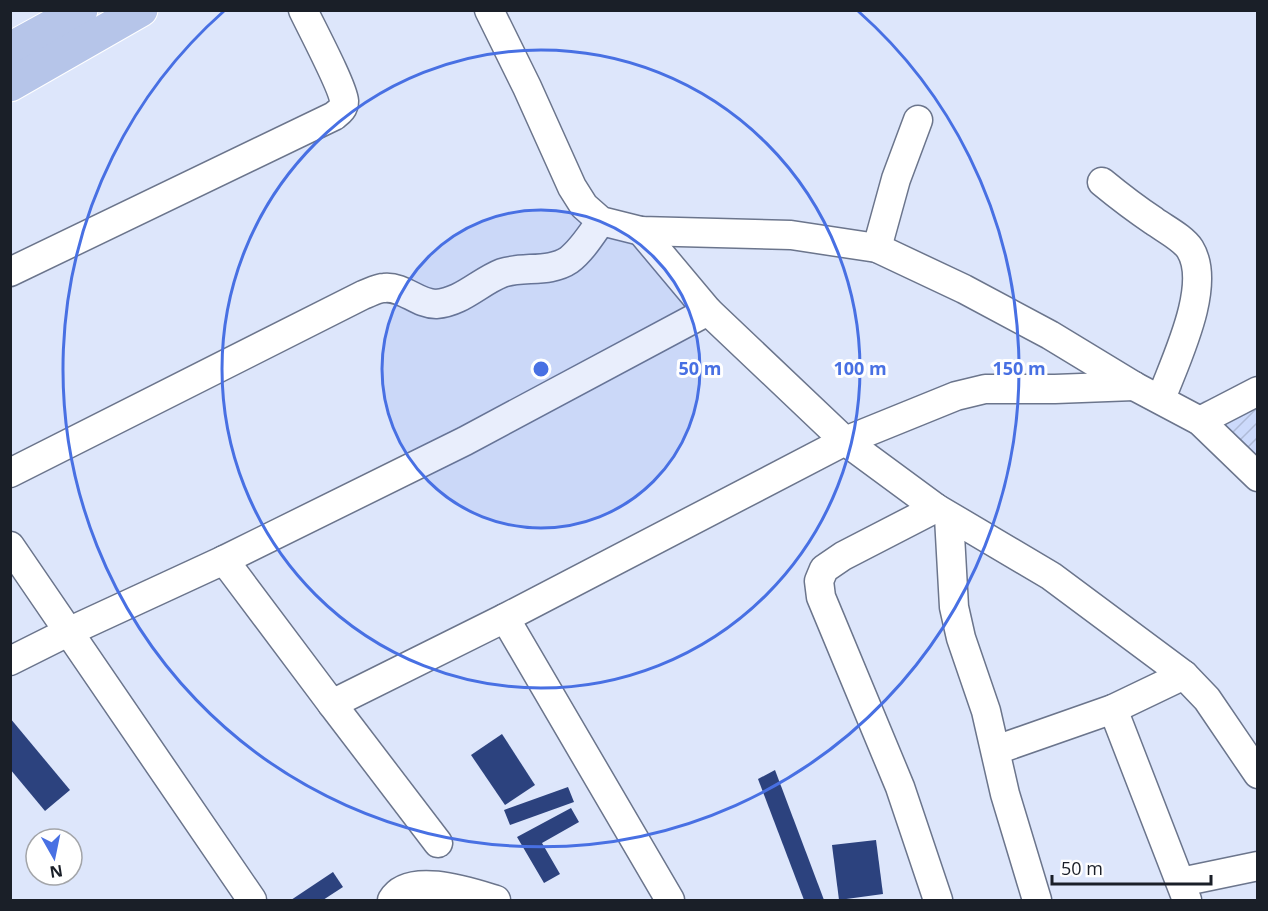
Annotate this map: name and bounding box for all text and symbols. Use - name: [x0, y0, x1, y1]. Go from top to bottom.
- text: 50 m: [679, 356, 721, 380]
- text: 100 m: [833, 356, 887, 380]
- text: 150 m: [992, 356, 1046, 380]
- centre of rings: [531, 359, 551, 379]
- north arrow: [24, 827, 84, 887]
- scale bar: [1052, 848, 1211, 886]
- text: 50 m: [1061, 856, 1103, 880]
- text: N: [48, 860, 64, 884]

